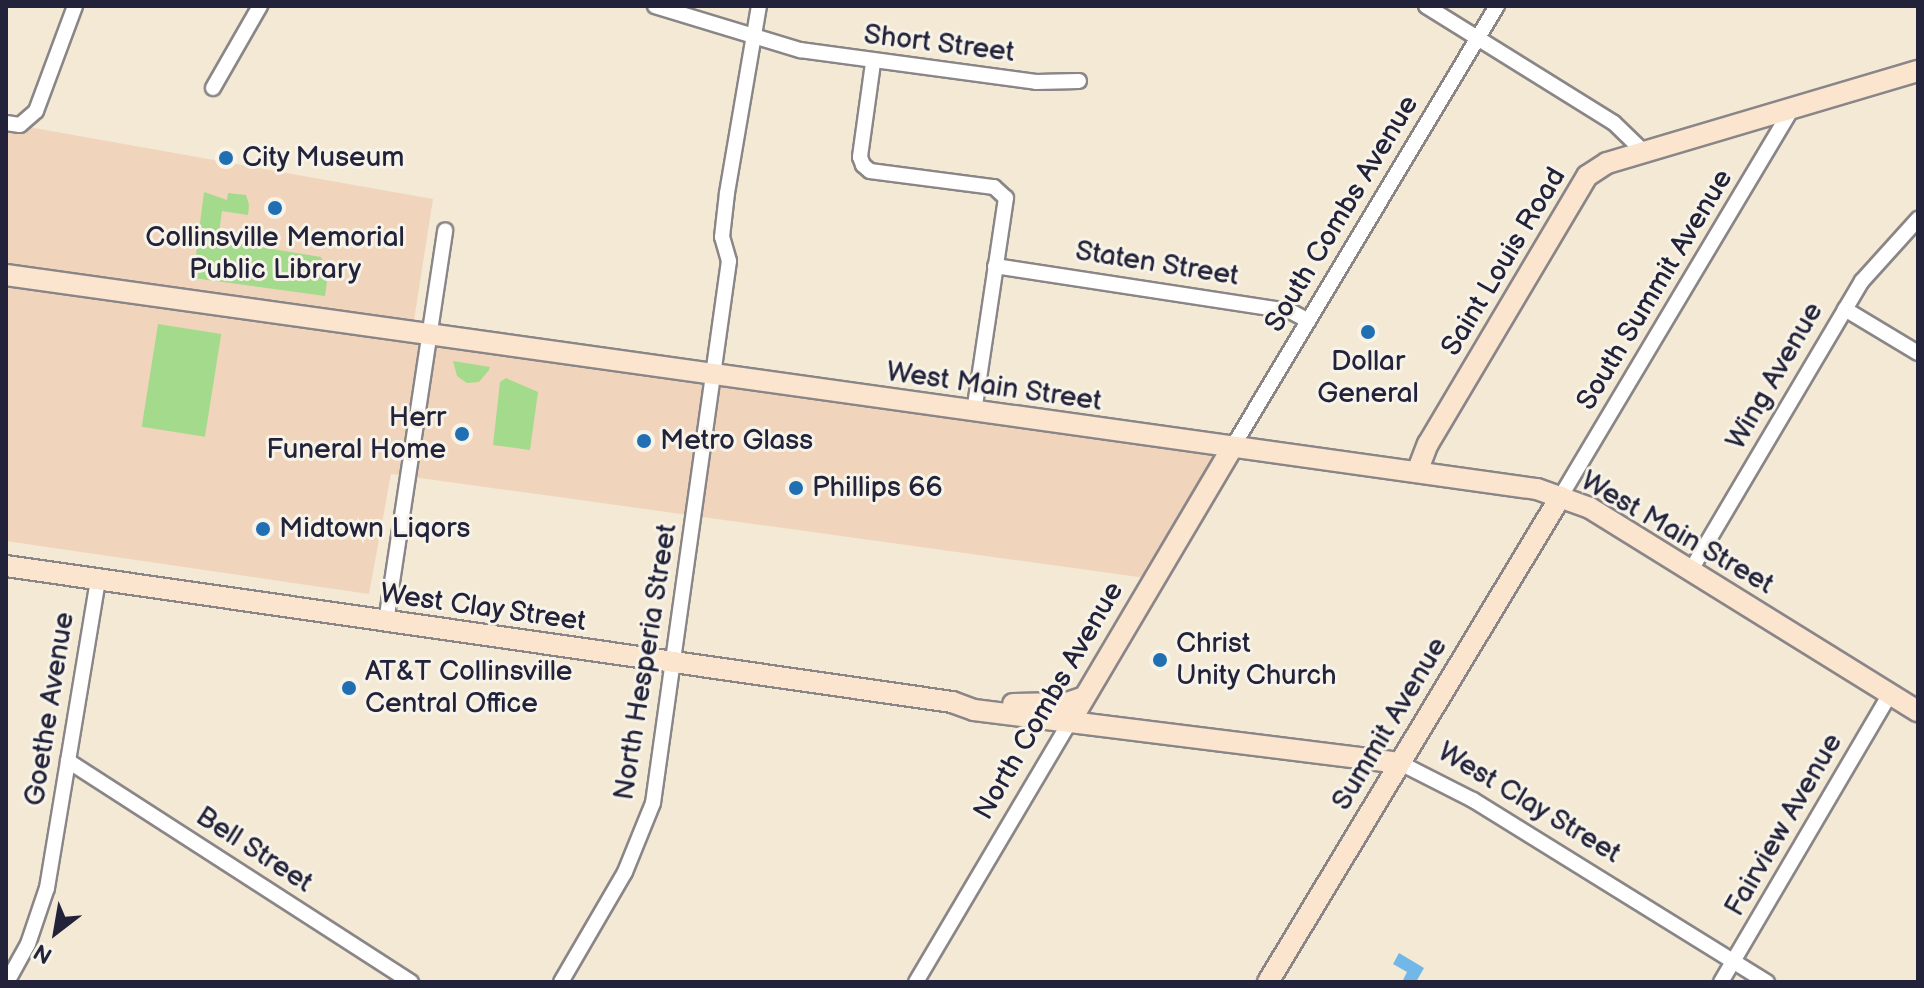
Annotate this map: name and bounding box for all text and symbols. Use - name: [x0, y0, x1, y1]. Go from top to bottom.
- street label: Short Street: [862, 18, 1016, 70]
- street label: South Combs Avenue: [1258, 90, 1426, 338]
- place label: City Museum: [242, 141, 406, 175]
- marker: City Museum: [217, 149, 235, 167]
- street label: Saint Louis Road: [1435, 162, 1573, 362]
- street label: South Summit Avenue: [1570, 163, 1740, 417]
- marker: Collinsville Memorial Public Library: [266, 199, 284, 217]
- place label: Collinsville Memorial Public Library: [145, 221, 405, 287]
- street label: Staten Street: [1073, 234, 1241, 294]
- street label: Wing Avenue: [1719, 296, 1831, 456]
- marker: Dollar General: [1359, 323, 1377, 341]
- place label: Dollar General: [1317, 345, 1419, 411]
- street label: West Main Street: [884, 355, 1104, 419]
- place label: Herr Funeral Home: [266, 401, 446, 467]
- place label: Metro Glass: [660, 424, 813, 458]
- marker: Herr Funeral Home: [453, 425, 471, 443]
- marker: Metro Glass: [635, 432, 653, 450]
- street label: West Main Street: [1574, 464, 1780, 602]
- place label: Phillips 66: [812, 471, 943, 505]
- marker: Phillips 66: [787, 479, 805, 497]
- place label: Midtown Liqors: [279, 512, 470, 546]
- marker: Midtown Liqors: [254, 520, 272, 538]
- street label: North Hesperia Street: [608, 521, 684, 803]
- street label: North Combs Avenue: [967, 576, 1131, 826]
- street label: West Clay Street: [377, 577, 589, 639]
- street label: Goethe Avenue: [18, 610, 82, 808]
- place label: Christ Unity Church: [1176, 627, 1338, 693]
- street label: Summit Avenue: [1325, 632, 1455, 816]
- marker: Christ Unity Church: [1151, 651, 1169, 669]
- place label: AT&T Collinsville Central Office: [365, 655, 572, 721]
- marker: AT&T Collinsville Central Office: [340, 679, 358, 697]
- street label: Fairview Avenue: [1718, 728, 1850, 922]
- street label: West Clay Street: [1431, 735, 1627, 871]
- street label: Bell Street: [189, 800, 319, 900]
- north arrow: [16, 892, 96, 972]
- text: N: [29, 937, 57, 969]

